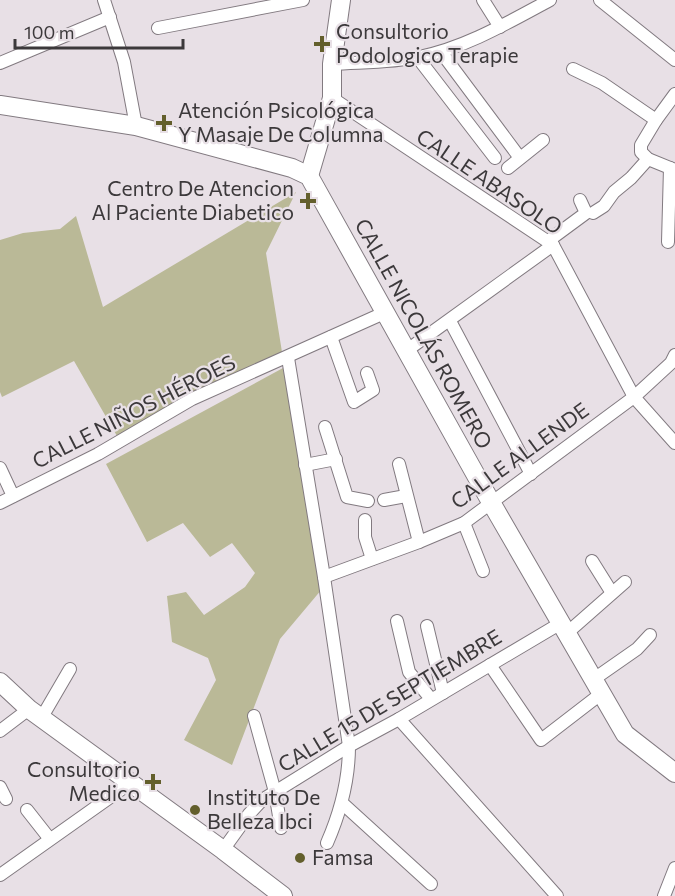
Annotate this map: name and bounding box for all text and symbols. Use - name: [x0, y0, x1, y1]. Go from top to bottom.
- scale bar: [15, 12, 183, 50]
- place label: Consultorio Podologico Terapie: [336, 18, 519, 67]
- text: 100 m: [24, 21, 74, 43]
- marker: Consultorio Podologico Terapie: [313, 35, 331, 53]
- place label: Atención Psicológica Y Masaje De Columna: [178, 97, 383, 146]
- marker: Atención Psicológica Y Masaje De Columna: [155, 114, 173, 132]
- street label: CALLE ABASOLO: [412, 123, 567, 239]
- place label: Centro De Atencion Al Paciente Diabetico: [91, 175, 294, 224]
- marker: Centro De Atencion Al Paciente Diabetico: [299, 192, 317, 210]
- street label: CALLE NICOLÁS ROMERO: [350, 214, 498, 453]
- street label: CALLE NIÑOS HÉROES: [28, 349, 239, 473]
- street label: CALLE ALLENDE: [445, 396, 593, 513]
- street label: CALLE 15 DE SEPTIEMBRE: [273, 623, 506, 776]
- place label: Consultorio Medico: [27, 756, 140, 805]
- marker: Consultorio Medico: [144, 773, 162, 791]
- place label: Instituto De Belleza Ibci: [207, 784, 320, 833]
- marker: Instituto De Belleza Ibci: [188, 803, 202, 817]
- place label: Famsa: [312, 844, 373, 869]
- marker: Famsa: [293, 851, 307, 865]

